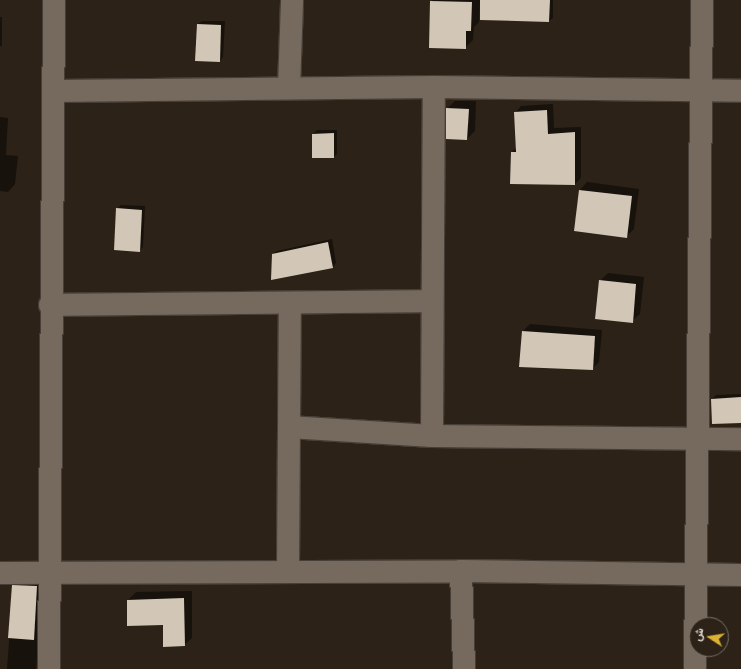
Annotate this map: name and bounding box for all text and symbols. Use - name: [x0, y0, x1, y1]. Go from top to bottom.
- north arrow: [689, 617, 729, 657]
- text: ش: [690, 627, 706, 643]

